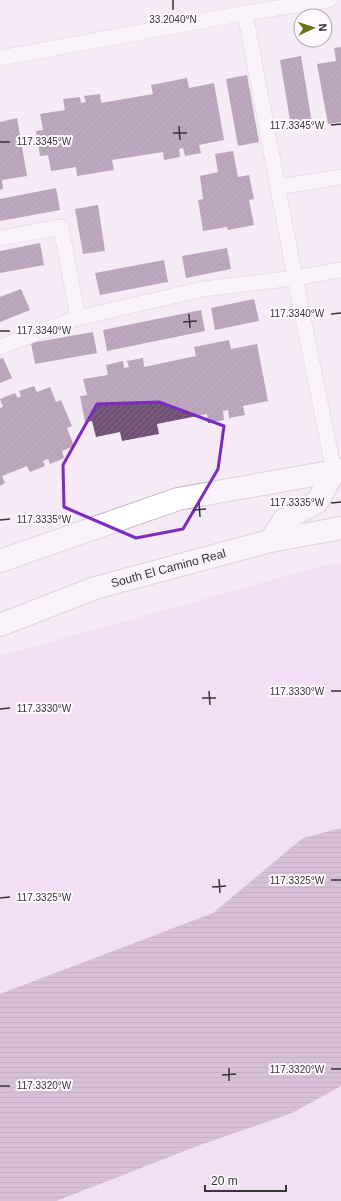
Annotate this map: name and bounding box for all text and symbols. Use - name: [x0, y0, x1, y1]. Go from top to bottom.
- north arrow: [293, 8, 333, 48]
- text: 33.2040°N: [149, 14, 197, 25]
- text: N: [317, 23, 329, 32]
- text: 117.3345°W: [270, 120, 325, 131]
- text: 117.3345°W: [17, 136, 72, 147]
- text: 117.3340°W: [270, 308, 325, 319]
- text: 117.3340°W: [17, 325, 72, 336]
- text: 117.3335°W: [270, 497, 325, 508]
- text: 117.3335°W: [17, 514, 72, 525]
- street label: South El Camino Real: [110, 546, 227, 590]
- text: 117.3330°W: [270, 686, 325, 697]
- text: 117.3330°W: [17, 703, 72, 714]
- text: 117.3325°W: [270, 875, 325, 886]
- text: 117.3325°W: [17, 892, 72, 903]
- text: 117.3320°W: [270, 1064, 325, 1075]
- text: 117.3320°W: [17, 1080, 72, 1091]
- scale bar: [205, 1167, 286, 1193]
- text: 20 m: [211, 1174, 238, 1188]

